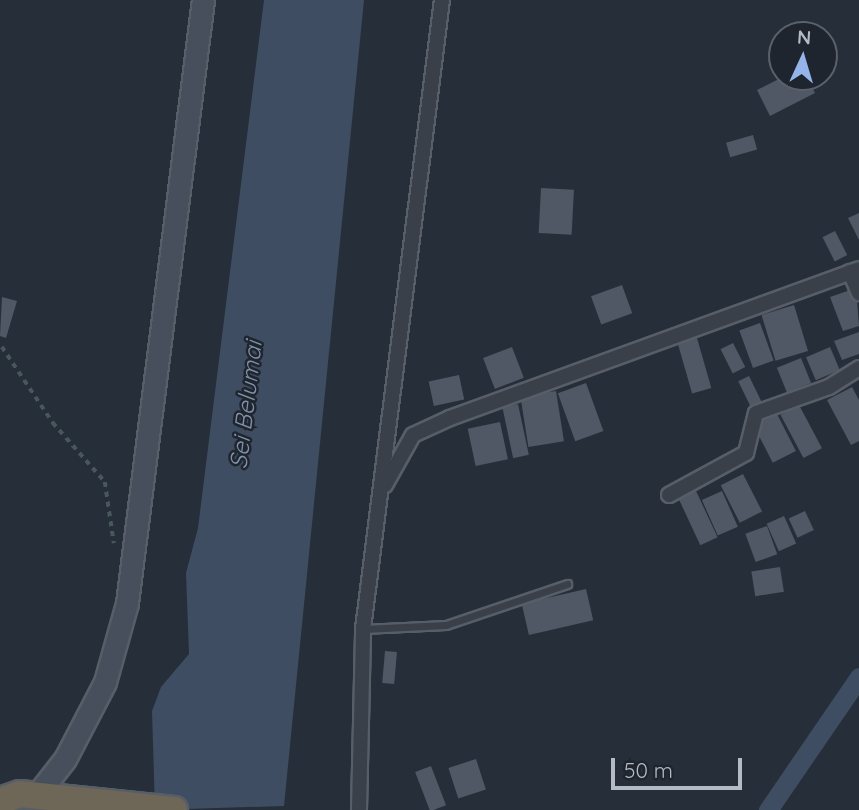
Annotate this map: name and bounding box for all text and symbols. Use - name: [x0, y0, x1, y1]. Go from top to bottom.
- north arrow: [768, 21, 838, 91]
- text: N: [797, 25, 812, 50]
- water label: Sei Belumai: [224, 339, 268, 471]
- scale bar: [614, 744, 745, 788]
- text: 50 m: [624, 757, 673, 783]

